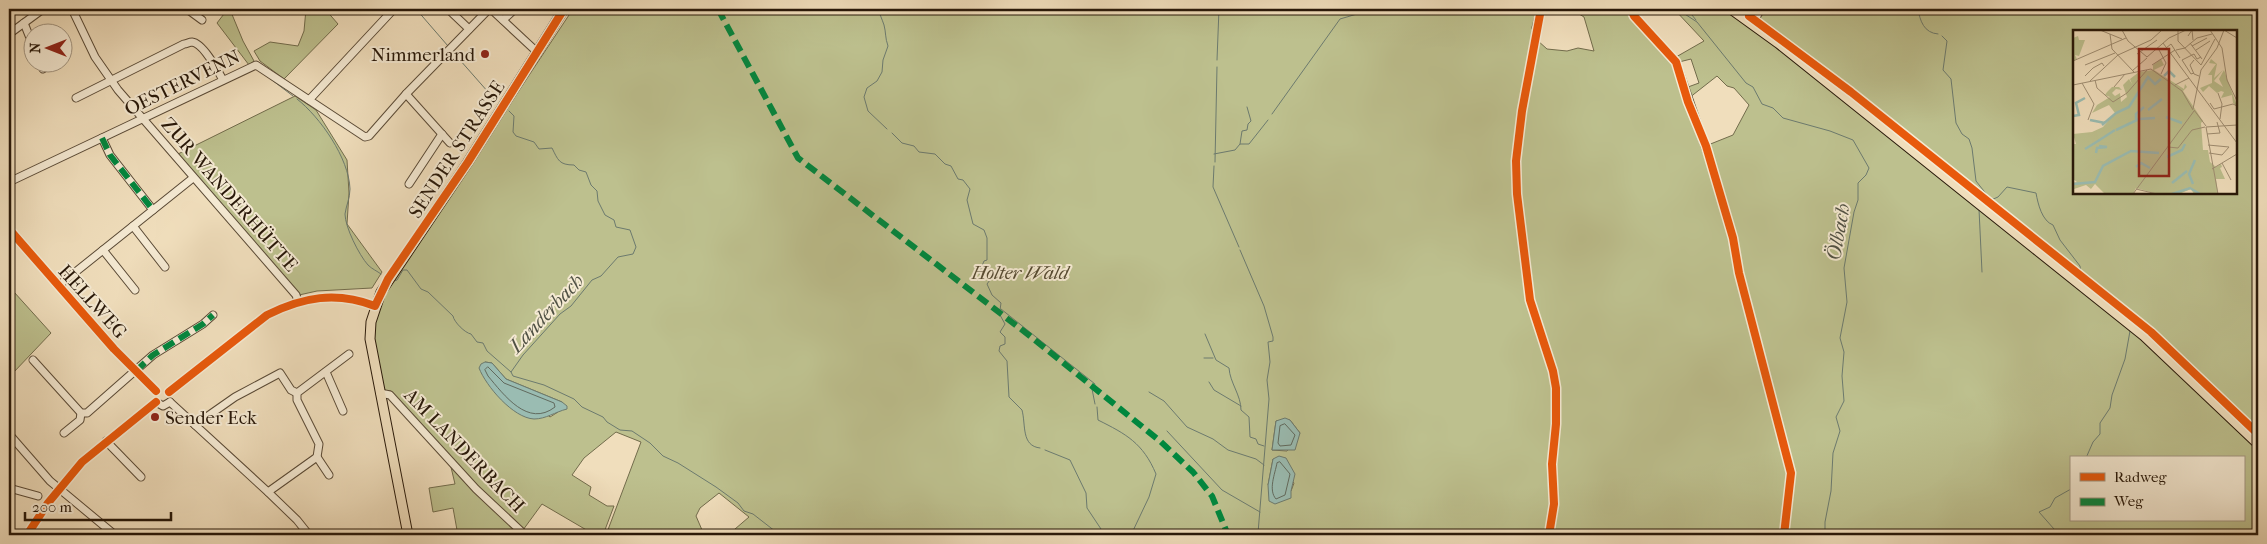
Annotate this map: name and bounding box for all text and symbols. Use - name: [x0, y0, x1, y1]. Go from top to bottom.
- north arrow: [22, 22, 72, 72]
- inset map: [2073, 30, 2237, 194]
- text: N: [27, 42, 44, 53]
- place label: Nimmerland: [371, 44, 476, 66]
- street label: OESTERVENN: [121, 45, 244, 120]
- marker: Nimmerland: [479, 48, 491, 60]
- street label: SENDER STRASSE: [404, 76, 510, 222]
- street label: ZUR WANDERHÜTTE: [156, 113, 302, 276]
- water label: Ölbach: [1821, 202, 1855, 262]
- street label: HELLWEG: [53, 260, 131, 343]
- park label: Holter Wald: [971, 262, 1071, 284]
- water label: Landerbach: [503, 269, 588, 359]
- street label: AM LANDERBACH: [399, 383, 529, 517]
- place label: Sender Eck: [165, 407, 257, 429]
- marker: Sender Eck: [149, 411, 161, 423]
- legend: [2070, 456, 2244, 522]
- text: Radweg: [2114, 468, 2167, 486]
- scale bar: [25, 489, 171, 521]
- text: Weg: [2113, 492, 2144, 510]
- text: 200 m: [32, 498, 72, 516]

